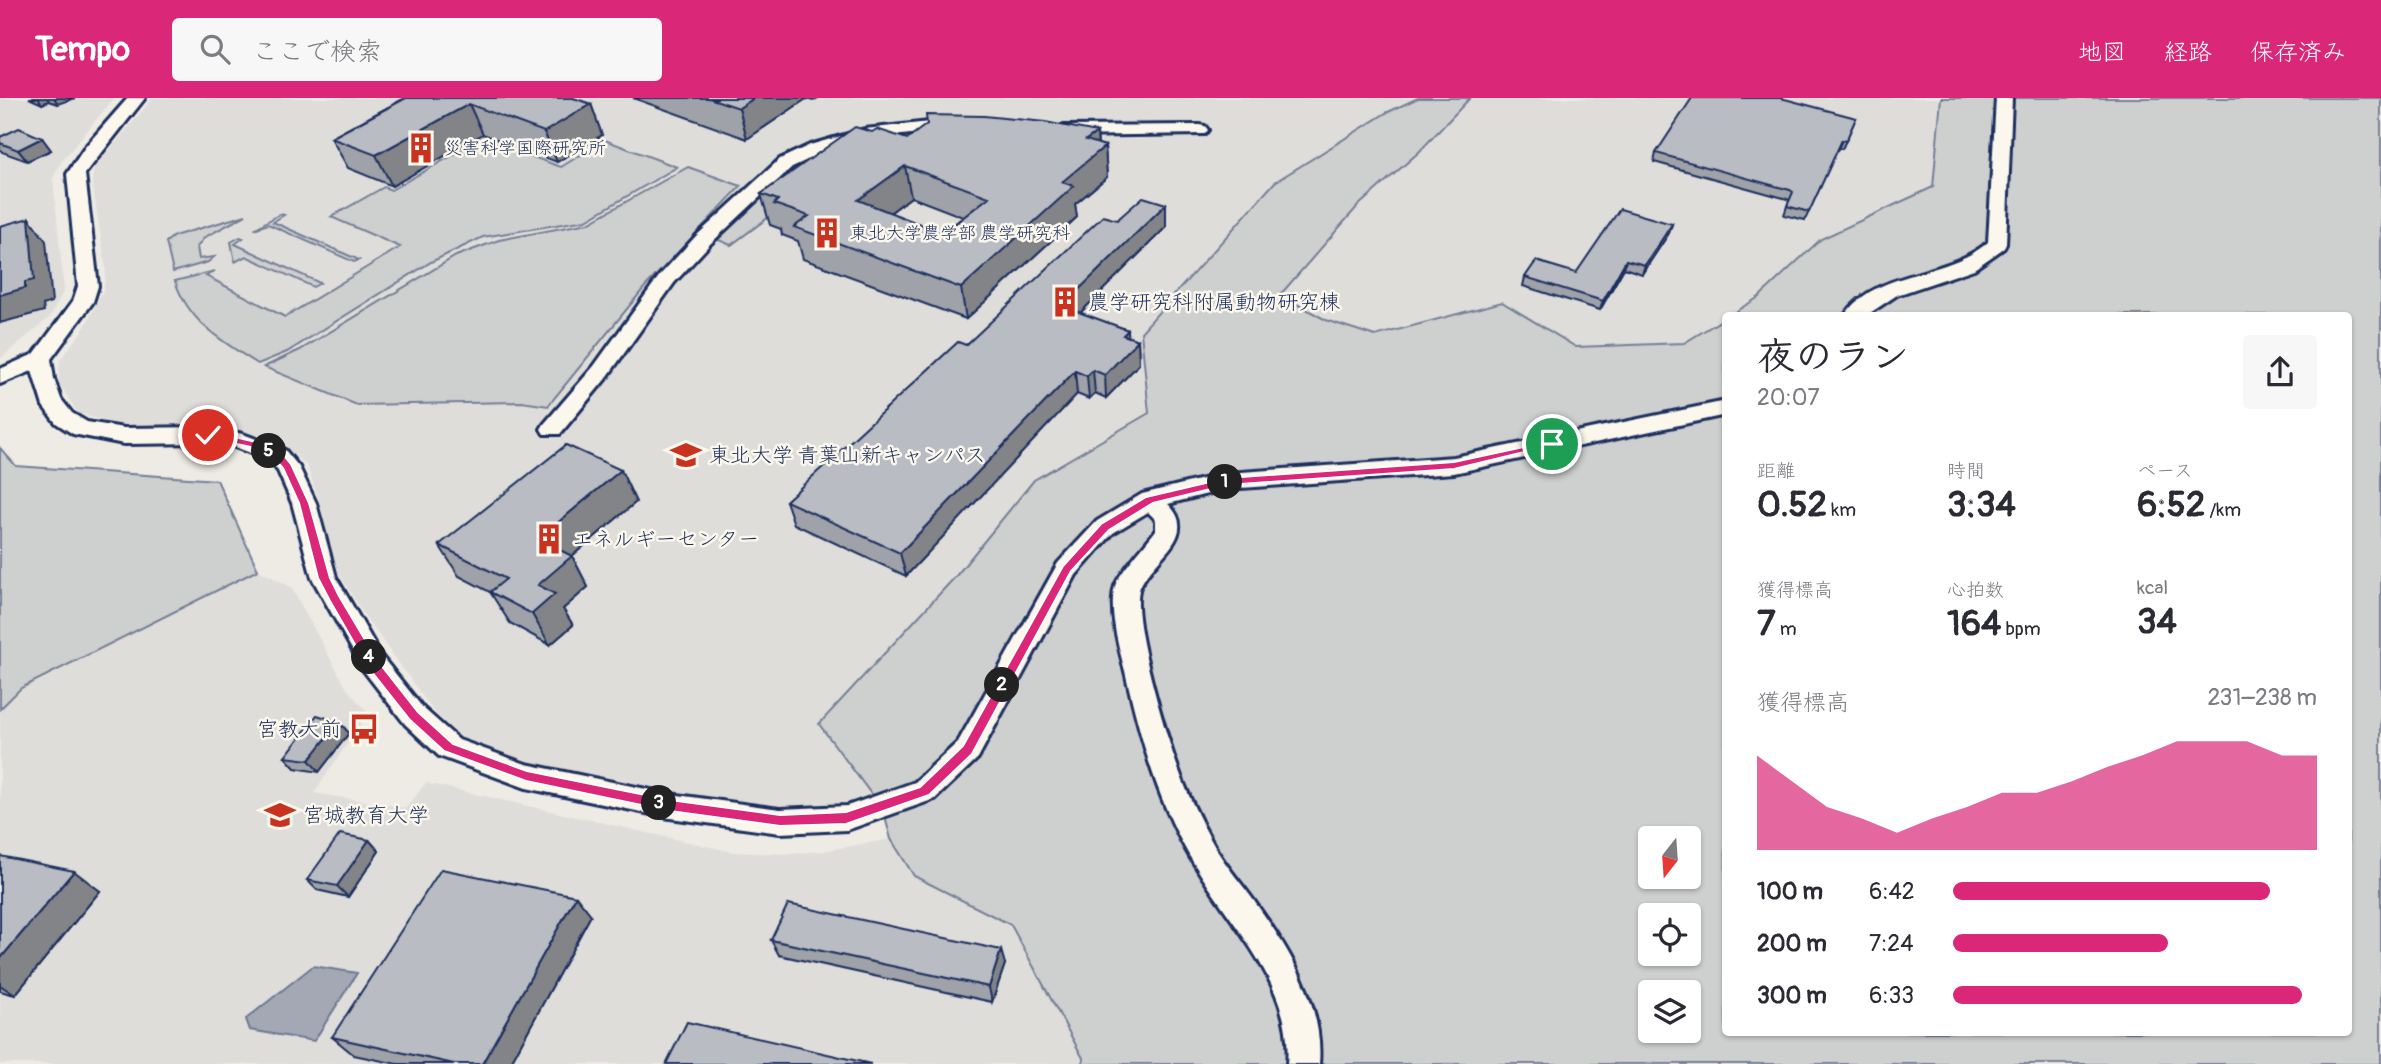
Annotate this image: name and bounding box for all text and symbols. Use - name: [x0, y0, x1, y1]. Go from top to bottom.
- search box: [172, 18, 662, 81]
- text: Tempo: [35, 29, 130, 70]
- icon: search: [196, 30, 234, 68]
- text: ここで検索: [252, 36, 382, 68]
- text: 地図: [2078, 38, 2126, 67]
- text: 経路: [2164, 38, 2212, 67]
- text: 保存済み: [2250, 38, 2346, 67]
- building icon: 災害科学国際研究所: [404, 131, 438, 165]
- place label: 災害科学国際研究所: [444, 137, 606, 160]
- building icon: 東北大学農学部 農学研究科: [810, 216, 844, 250]
- place label: 東北大学農学部 農学研究科: [850, 222, 1070, 245]
- building icon: 農学研究科附属動物研究棟: [1048, 285, 1082, 319]
- place label: 農学研究科附属動物研究棟: [1088, 289, 1340, 316]
- text: 夜のラン: [1757, 333, 1909, 381]
- button: share: [2243, 335, 2317, 409]
- text: 20:07: [1757, 383, 1820, 412]
- pin: [178, 405, 238, 465]
- pin: [1522, 414, 1582, 474]
- icon: check: [189, 416, 227, 454]
- icon: arrive: [1533, 425, 1571, 463]
- pin: 5: [252, 434, 286, 468]
- text: 5: [263, 438, 274, 462]
- school or university icon: 東北大学 青葉山新キャンパス: [669, 438, 703, 472]
- place label: 東北大学 青葉山新キャンパス: [709, 442, 986, 469]
- text: 距離: [1757, 459, 1795, 483]
- text: 時間: [1947, 459, 1985, 483]
- text: ペース: [2137, 459, 2193, 483]
- pin: 1: [1208, 464, 1242, 500]
- text: 1: [1221, 469, 1228, 493]
- text: 0.52: [1757, 483, 1827, 527]
- text: 3:34: [1947, 483, 2016, 527]
- text: 6:52: [2137, 483, 2205, 527]
- text: km: [1827, 498, 1856, 522]
- text: /km: [2205, 498, 2241, 522]
- building icon: エネルギーセンター: [532, 522, 566, 556]
- place label: エネルギーセンター: [572, 526, 759, 553]
- text: kcal: [2137, 576, 2168, 600]
- text: 獲得標高: [1757, 578, 1833, 602]
- text: 心拍数: [1947, 578, 2004, 602]
- text: 34: [2137, 600, 2177, 644]
- text: 7: [1757, 602, 1776, 646]
- text: 164: [1947, 602, 2001, 646]
- text: m: [1776, 617, 1797, 641]
- text: bpm: [2001, 617, 2041, 641]
- pin: 4: [352, 640, 386, 674]
- text: 4: [363, 644, 374, 668]
- pin: 2: [984, 668, 1020, 702]
- text: 2: [996, 672, 1007, 696]
- text: 231–238 m: [2207, 683, 2317, 712]
- text: 獲得標高: [1757, 688, 1849, 717]
- bus stop icon: 宮教大前: [347, 712, 381, 746]
- place label: 宮教大前: [257, 716, 341, 743]
- pin: 3: [642, 786, 676, 820]
- text: 3: [653, 790, 664, 814]
- school or university icon: 宮城教育大学: [263, 798, 297, 832]
- place label: 宮城教育大学: [303, 802, 429, 829]
- north arrow: [1638, 826, 1701, 889]
- map controls: [1638, 826, 1701, 1043]
- text: 100 m: [1757, 877, 1823, 906]
- text: 6:42: [1869, 877, 1915, 906]
- button: locate: [1638, 903, 1701, 966]
- text: 200 m: [1757, 929, 1827, 958]
- text: 7:24: [1869, 929, 1914, 958]
- button: layers: [1638, 980, 1701, 1043]
- text: 300 m: [1757, 981, 1827, 1010]
- text: 6:33: [1869, 981, 1914, 1010]

